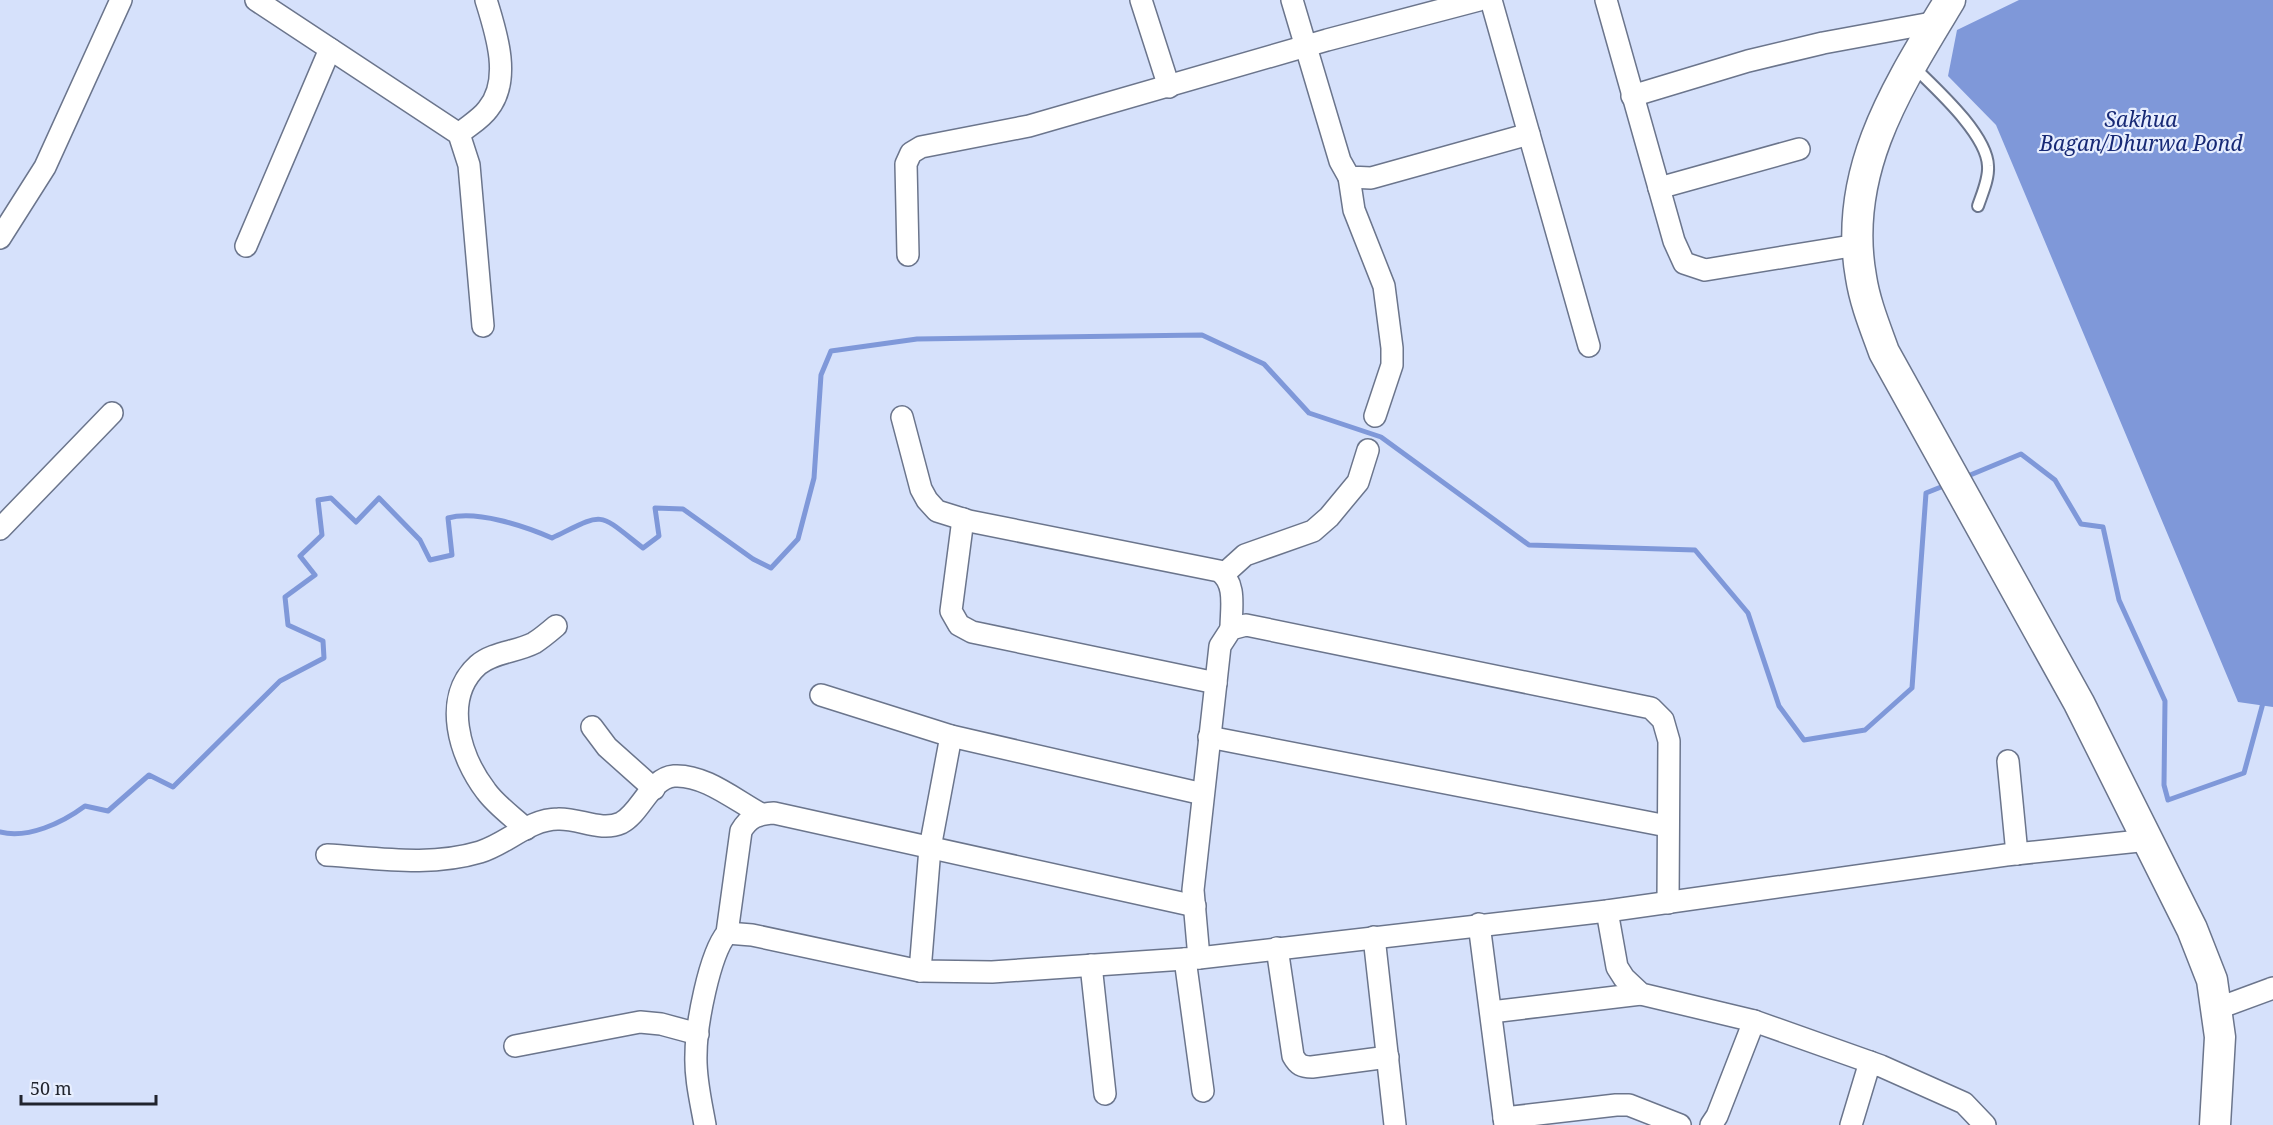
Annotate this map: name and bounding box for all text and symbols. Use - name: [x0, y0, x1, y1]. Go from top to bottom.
- water label: Sakhua Bagan/Dhurwa Pond: [2038, 105, 2243, 157]
- scale bar: [21, 1068, 156, 1106]
- text: 50 m: [30, 1076, 72, 1100]

